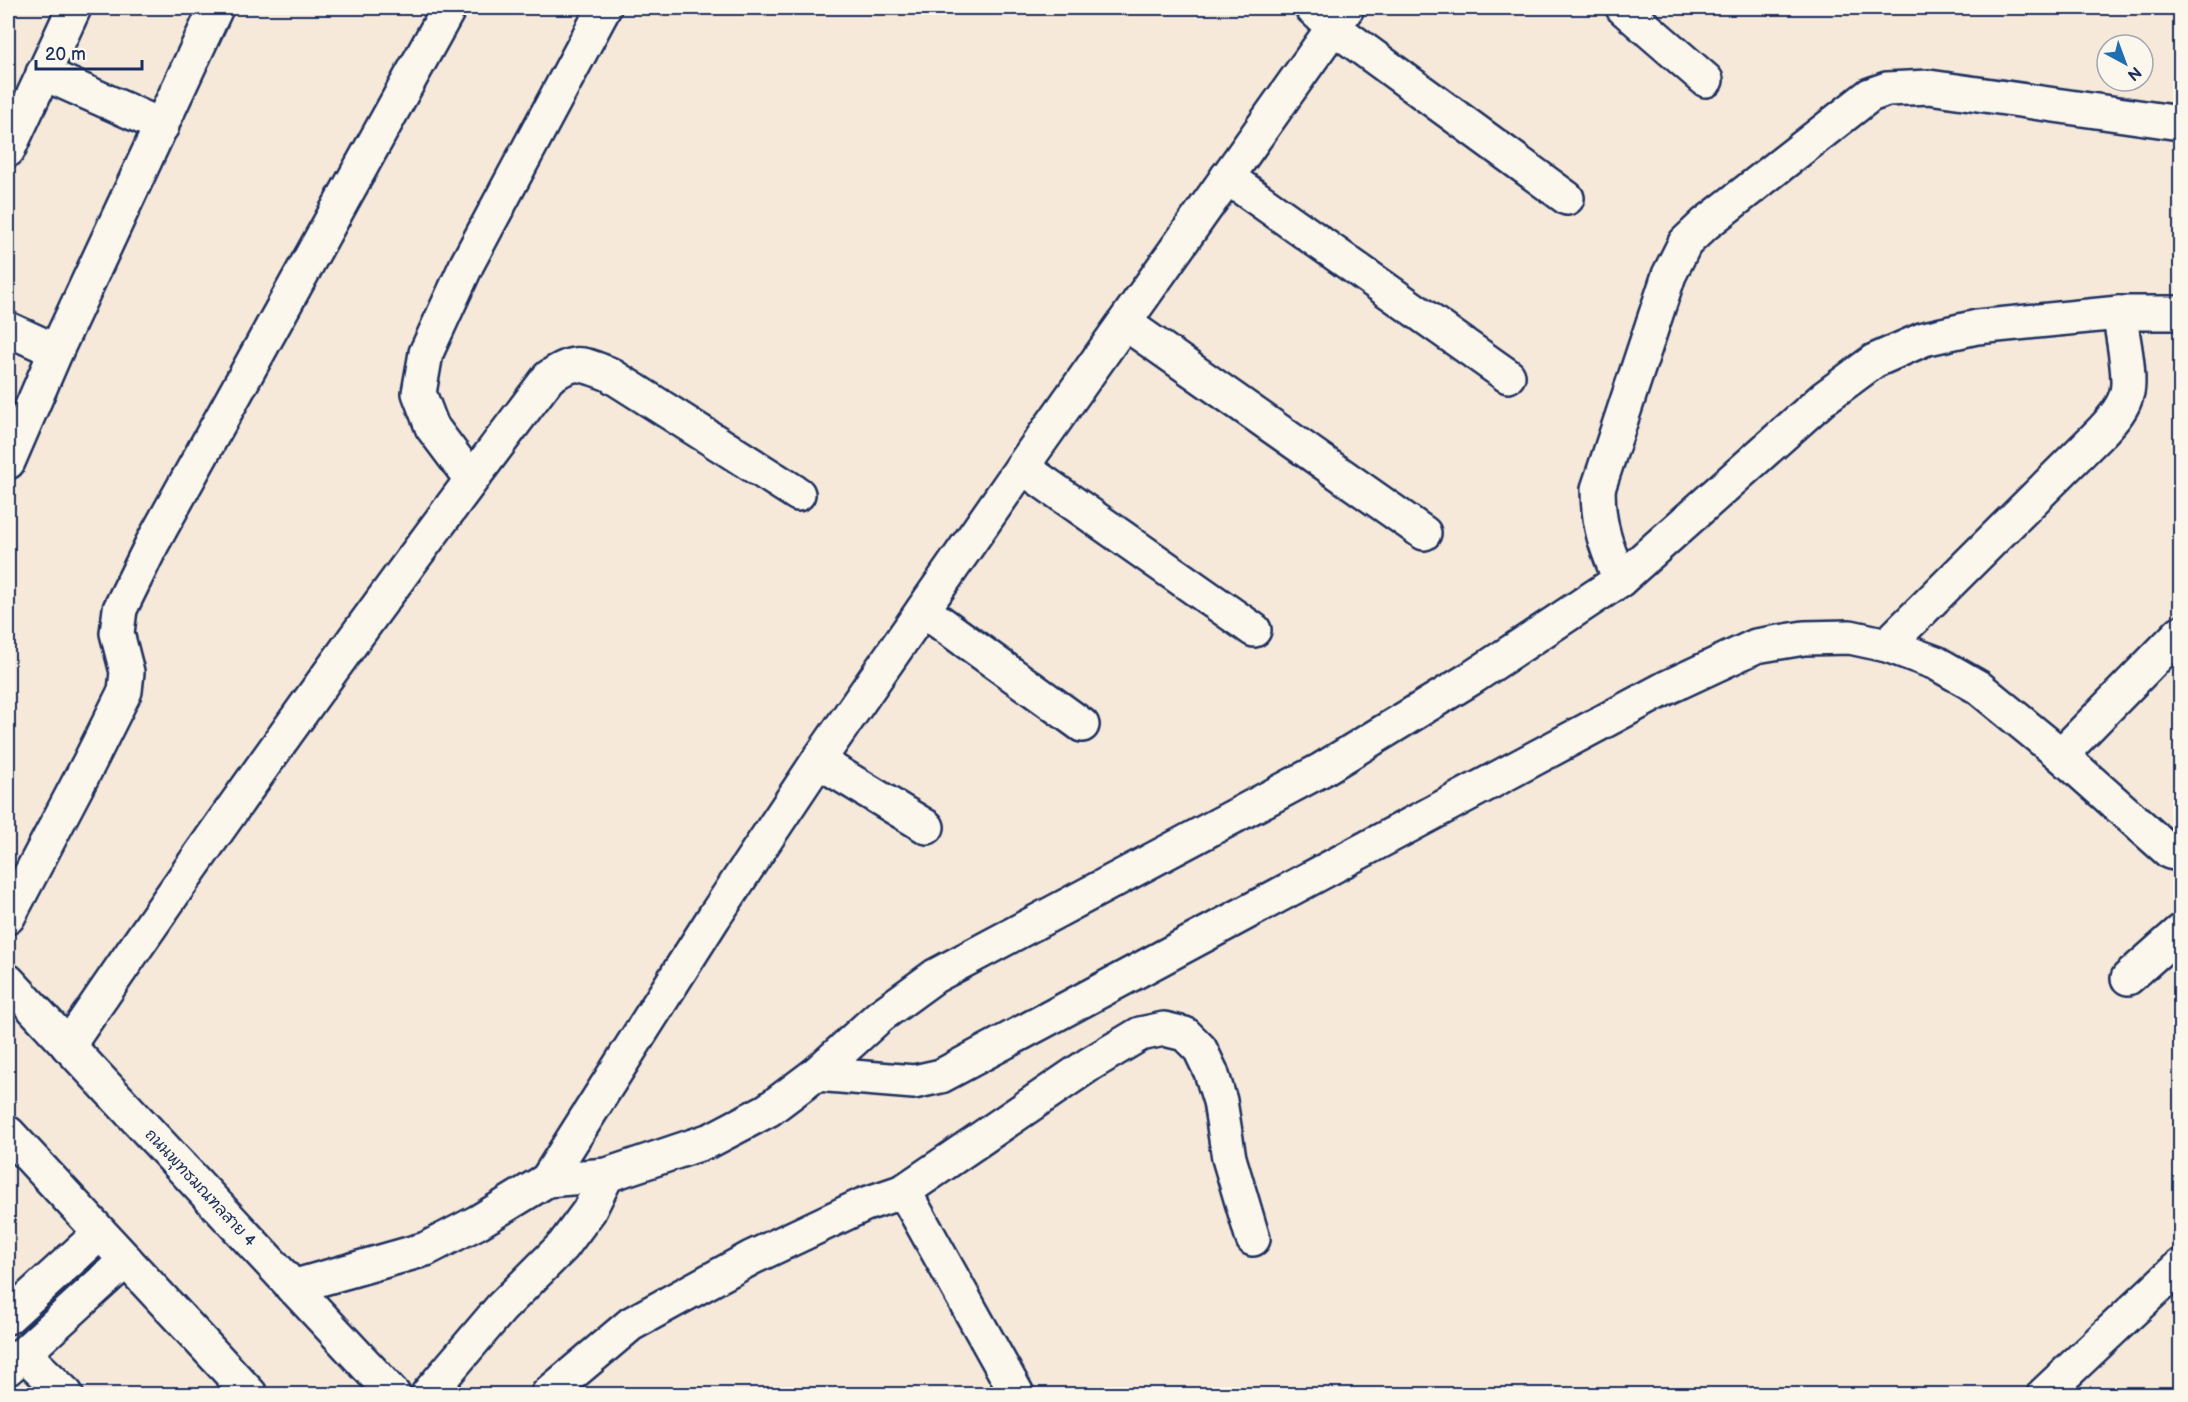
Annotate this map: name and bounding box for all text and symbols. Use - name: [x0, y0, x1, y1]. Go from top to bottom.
- scale bar: [36, 33, 142, 71]
- north arrow: [2095, 33, 2155, 93]
- text: 20 m: [45, 44, 86, 65]
- text: N: [2123, 62, 2145, 84]
- street label: ถนนพุทธมณฑลสาย 4: [139, 1125, 259, 1252]

